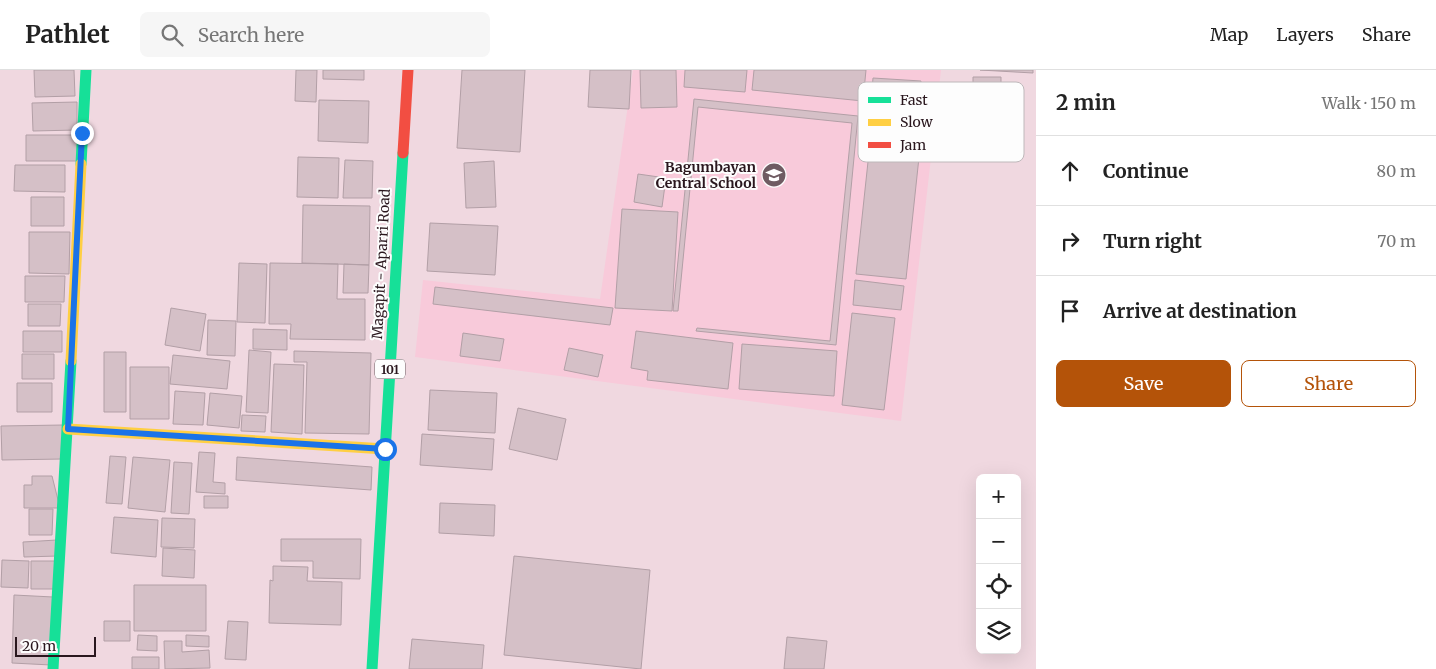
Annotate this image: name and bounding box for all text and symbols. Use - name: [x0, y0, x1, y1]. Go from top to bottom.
- search box: [140, 12, 490, 57]
- text: Pathlet: [25, 19, 110, 50]
- icon: search: [158, 21, 186, 49]
- text: Search here: [198, 23, 304, 47]
- text: Map: [1210, 23, 1248, 46]
- text: Layers: [1276, 23, 1334, 46]
- text: Share: [1362, 23, 1411, 46]
- legend: [858, 82, 1024, 162]
- text: 2 min: [1056, 89, 1116, 116]
- text: Fast: [900, 91, 928, 109]
- text: Walk · 150 m: [1322, 93, 1416, 113]
- text: Slow: [900, 113, 933, 131]
- route end: [71, 122, 94, 145]
- text: Jam: [899, 136, 926, 154]
- icon: ahead: [1056, 157, 1084, 185]
- place label: Bagumbayan Central School: [656, 158, 757, 192]
- text: Continue: [1103, 159, 1189, 183]
- text: 80 m: [1377, 161, 1416, 181]
- school or university icon: Bagumbayan Central School: [761, 162, 787, 188]
- street label: Magapit - Aparri Road: [368, 188, 394, 340]
- icon: right: [1056, 227, 1084, 255]
- text: Turn right: [1103, 229, 1202, 253]
- text: 70 m: [1377, 231, 1416, 251]
- icon: arrive: [1056, 297, 1084, 325]
- text: Arrive at destination: [1103, 299, 1297, 323]
- road number: 101: [375, 360, 405, 378]
- button: Save: [1056, 360, 1231, 407]
- button: Share: [1241, 360, 1416, 407]
- route start: [374, 438, 397, 461]
- map controls: [976, 474, 1021, 654]
- button: +: [976, 474, 1021, 519]
- button: −: [976, 519, 1021, 564]
- button: locate: [976, 564, 1021, 609]
- button: layers: [976, 609, 1021, 654]
- scale bar: [15, 634, 96, 657]
- text: 20 m: [22, 637, 56, 655]

